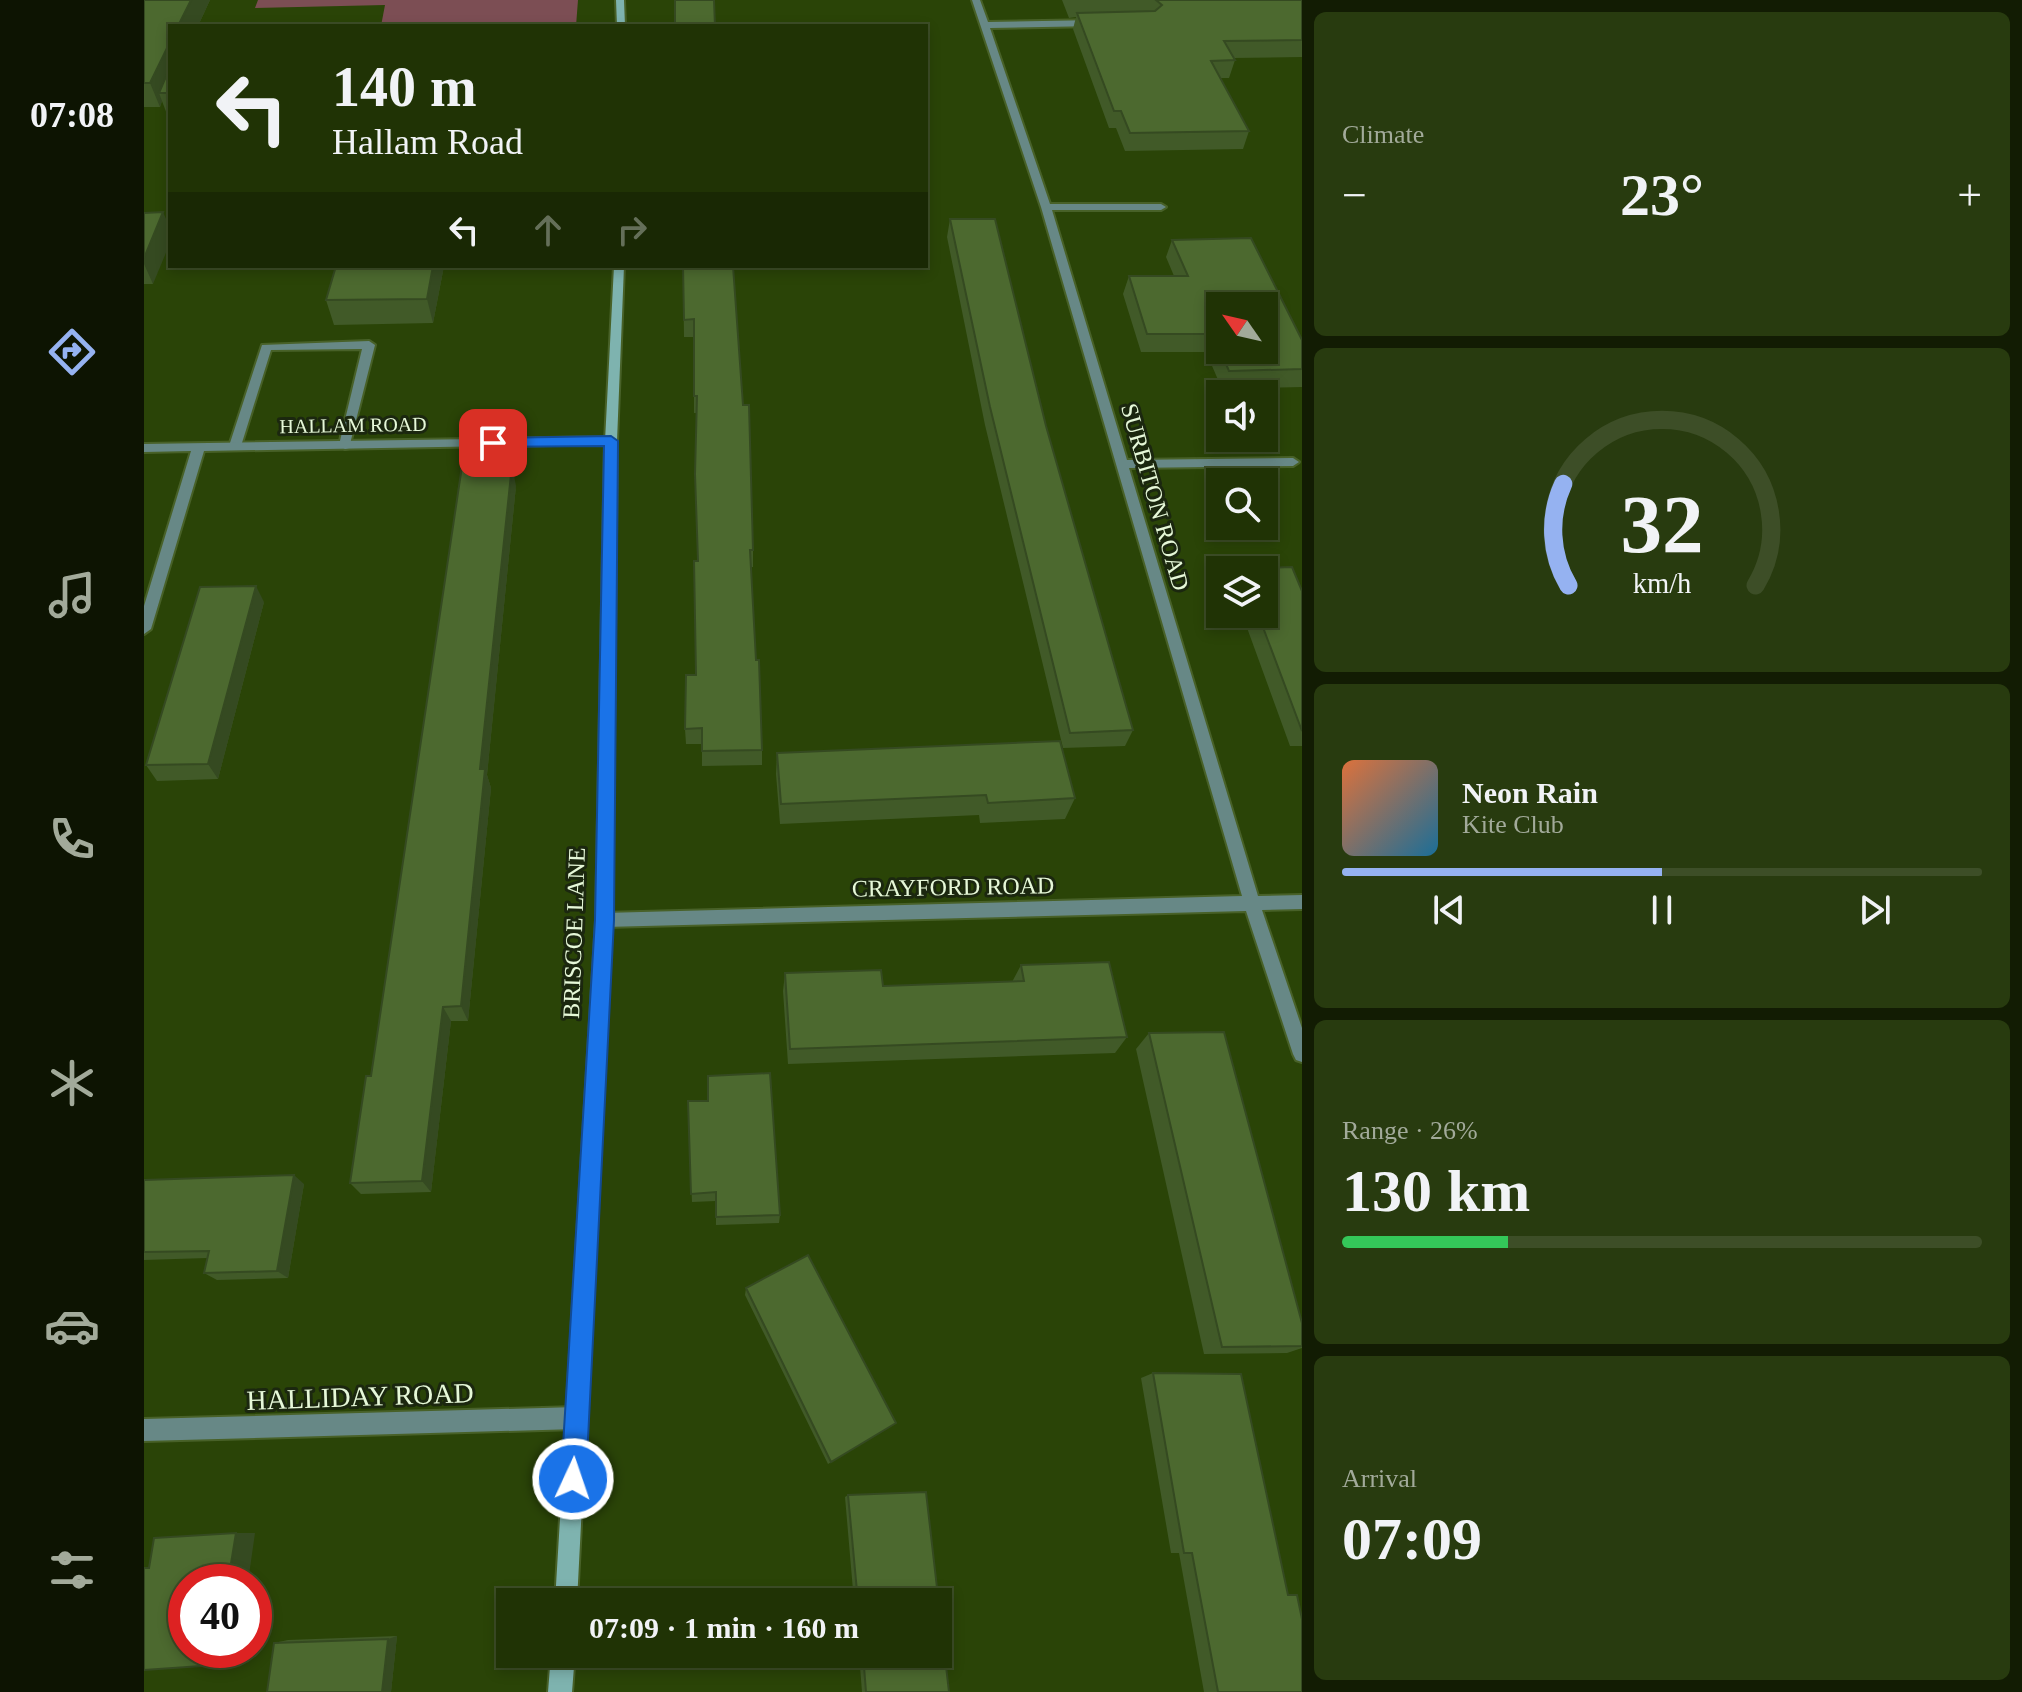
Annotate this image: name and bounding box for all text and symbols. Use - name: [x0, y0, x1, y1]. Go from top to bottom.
- icon: left: [200, 56, 304, 160]
- text: 140 m: [332, 56, 477, 118]
- text: 07:08: [30, 95, 114, 135]
- text: Climate: [1342, 120, 1424, 149]
- text: Hallam Road: [332, 122, 523, 162]
- text: 23°: [1620, 162, 1704, 228]
- text: −: [1342, 171, 1367, 220]
- text: +: [1957, 171, 1982, 220]
- icon: left: [442, 208, 486, 252]
- icon: ahead: [526, 208, 570, 252]
- icon: right: [610, 208, 654, 252]
- north arrow: [1206, 292, 1278, 364]
- map controls: [1206, 292, 1278, 628]
- icon: directions: [44, 324, 100, 380]
- button: sound: [1206, 380, 1278, 452]
- street label: SURBITON ROAD: [1116, 400, 1194, 594]
- pin: [459, 409, 527, 477]
- street label: HALLAM ROAD: [279, 413, 427, 437]
- icon: arrive: [471, 421, 515, 465]
- button: search: [1206, 468, 1278, 540]
- text: 32: [1620, 478, 1704, 570]
- button: layers: [1206, 556, 1278, 628]
- icon: music: [44, 567, 100, 623]
- text: km/h: [1633, 568, 1691, 599]
- text: Neon Rain: [1462, 776, 1598, 809]
- text: Kite Club: [1462, 810, 1564, 839]
- icon: phone: [44, 811, 100, 867]
- street label: BRISCOE LANE: [558, 847, 590, 1019]
- street label: CRAYFORD ROAD: [852, 872, 1054, 902]
- icon: previous: [1427, 888, 1471, 932]
- icon: pause: [1640, 888, 1684, 932]
- icon: next: [1853, 888, 1897, 932]
- icon: climate: [44, 1055, 100, 1111]
- text: Range · 26%: [1342, 1116, 1478, 1145]
- text: 130 km: [1342, 1158, 1530, 1224]
- icon: car: [44, 1298, 100, 1354]
- street label: HALLIDAY ROAD: [246, 1377, 474, 1416]
- position arrow: [531, 1437, 615, 1521]
- text: Arrival: [1342, 1464, 1417, 1493]
- text: 07:09: [1342, 1506, 1482, 1572]
- icon: filters: [44, 1542, 100, 1598]
- speed limit sign: 40: [168, 1564, 272, 1668]
- text: 07:09 · 1 min · 160 m: [589, 1611, 859, 1644]

